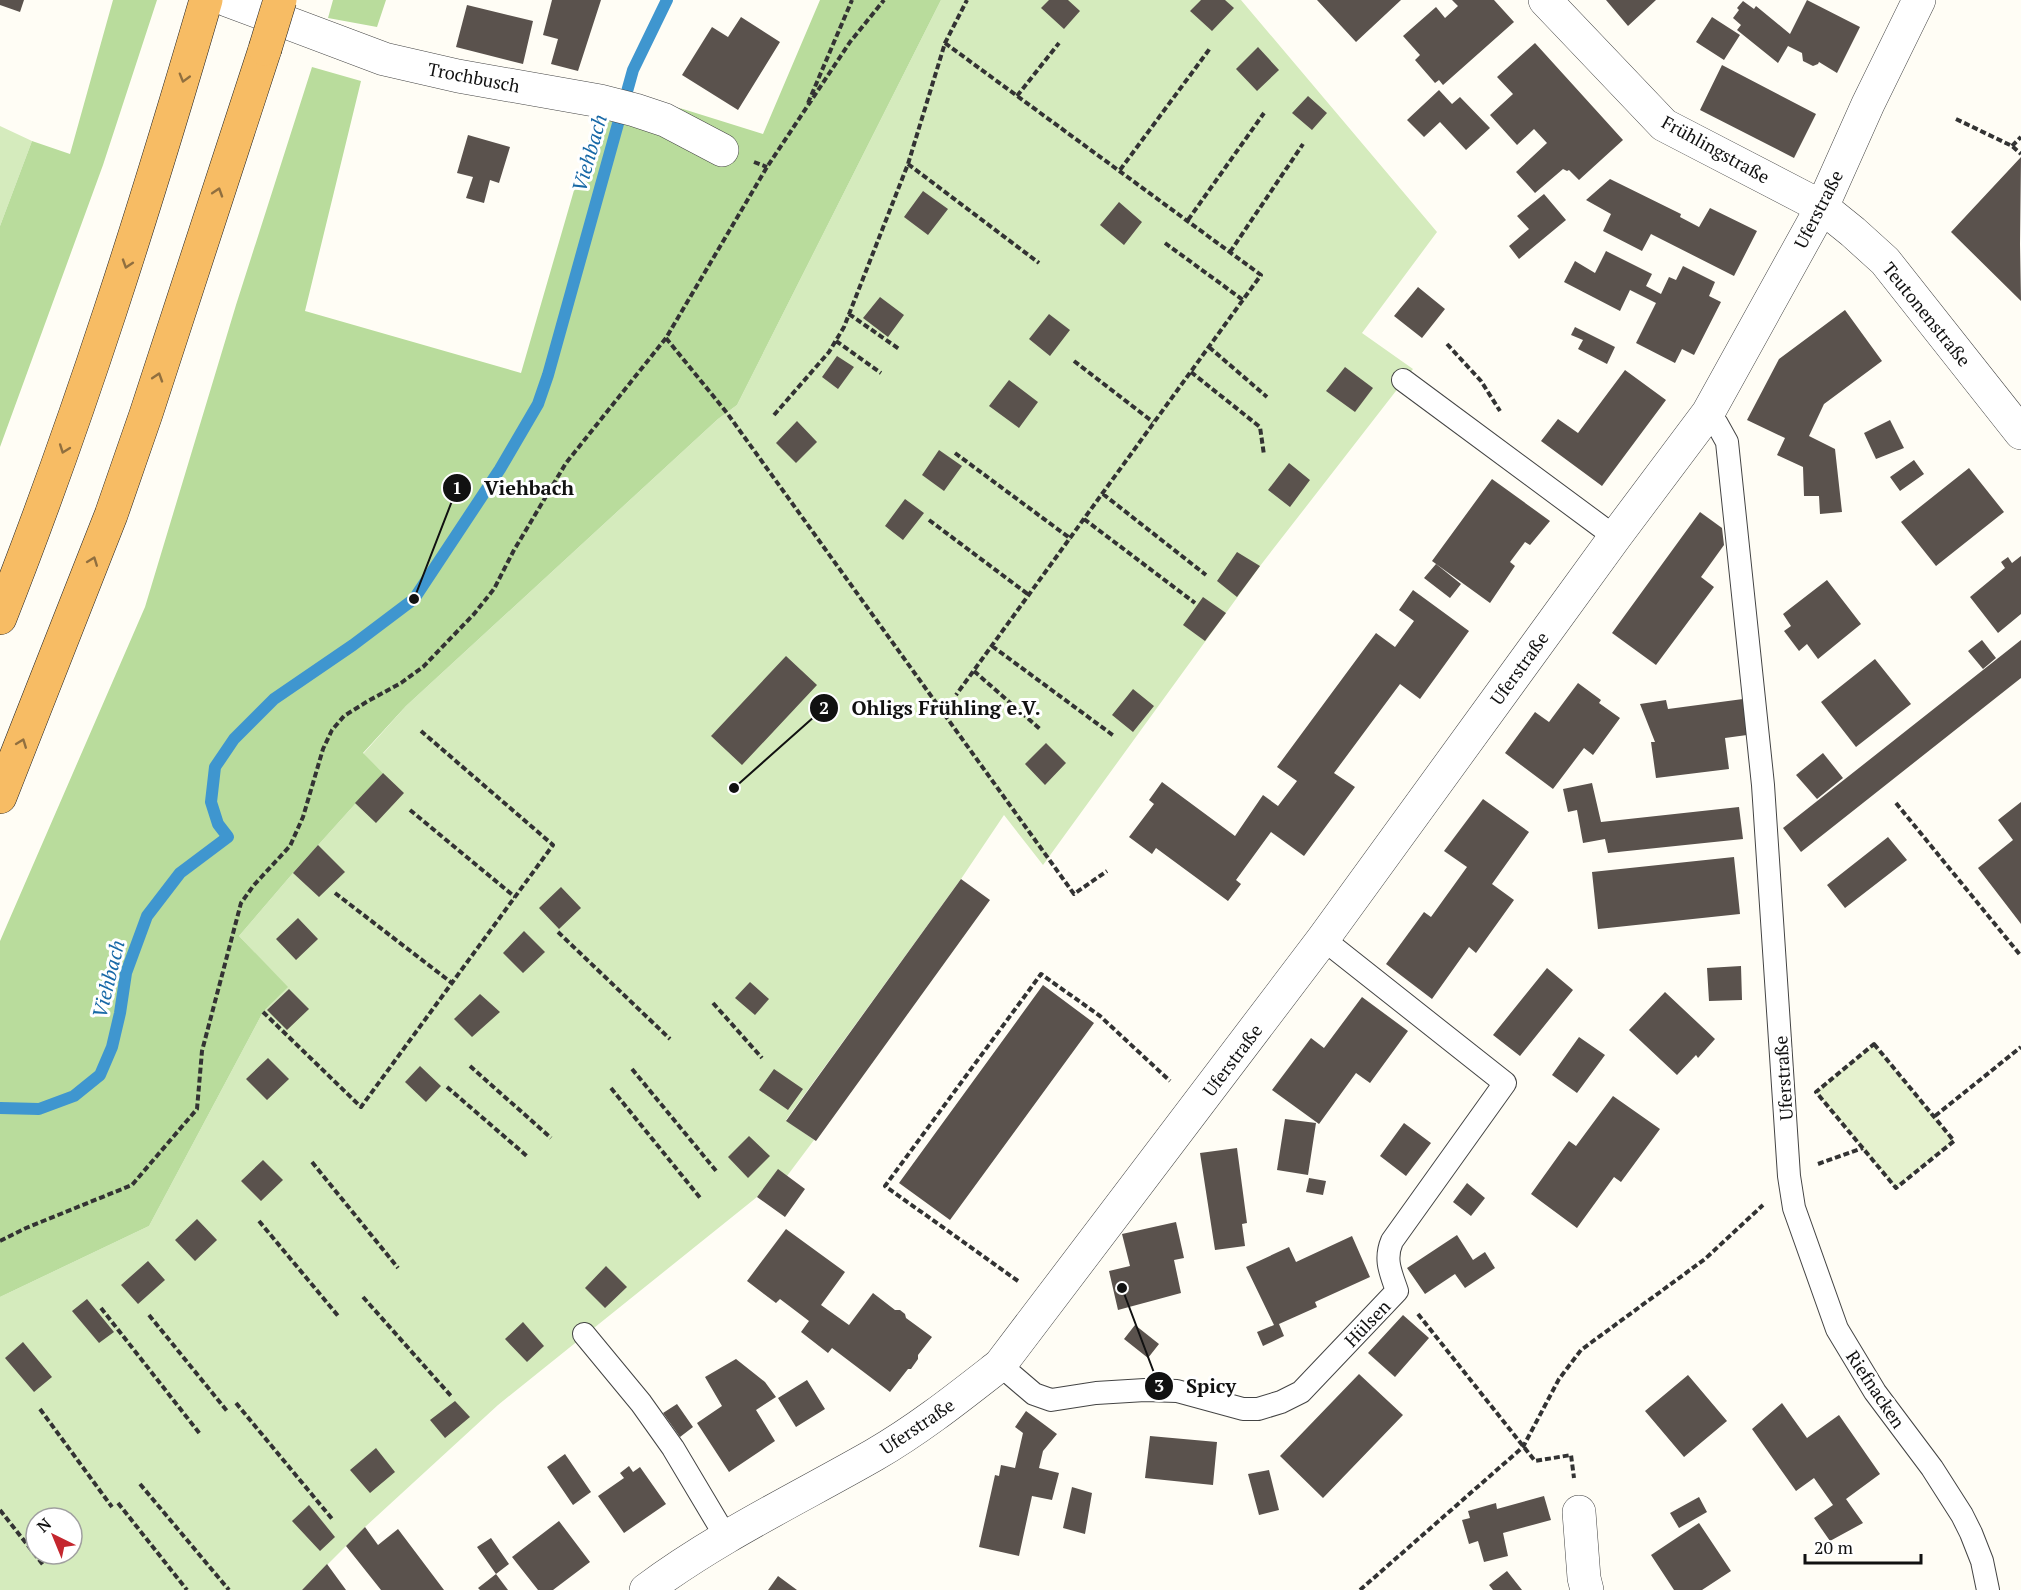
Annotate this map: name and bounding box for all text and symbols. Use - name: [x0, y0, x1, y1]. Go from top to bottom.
- street label: Trochbusch: [426, 56, 523, 98]
- one-way arrow: [179, 72, 191, 83]
- street label: Frühlingstraße: [1658, 110, 1774, 188]
- water label: Viehbach: [565, 111, 613, 195]
- street label: Uferstraße: [1788, 166, 1848, 252]
- one-way arrow: [211, 187, 224, 198]
- street label: Teutonenstraße: [1878, 257, 1976, 371]
- one-way arrow: [121, 258, 134, 269]
- one-way arrow: [151, 372, 163, 383]
- one-way arrow: [58, 443, 71, 454]
- callout: Viehbach: [442, 469, 586, 507]
- text: Viehbach: [484, 474, 574, 501]
- text: 1: [452, 475, 462, 499]
- one-way arrow: [86, 556, 98, 567]
- street label: Uferstraße: [1484, 627, 1554, 709]
- callout: Ohligs Frühling e.V.: [809, 689, 1052, 727]
- text: Ohligs Frühling e.V.: [851, 694, 1041, 721]
- text: 2: [819, 695, 829, 719]
- one-way arrow: [15, 738, 27, 749]
- water label: Viehbach: [85, 937, 131, 1021]
- street label: Uferstraße: [1197, 1019, 1267, 1101]
- street label: Uferstraße: [1768, 1035, 1798, 1121]
- street label: Hülsen: [1339, 1294, 1395, 1352]
- street label: Riefnacken: [1841, 1345, 1911, 1433]
- callout: Spicy: [1144, 1367, 1248, 1405]
- text: Spicy: [1186, 1372, 1237, 1399]
- text: 3: [1154, 1373, 1164, 1397]
- street label: Uferstraße: [875, 1392, 959, 1460]
- north arrow: [24, 1506, 84, 1566]
- text: N: [32, 1513, 56, 1537]
- scale bar: [1805, 1527, 1920, 1565]
- text: 20 m: [1814, 1535, 1854, 1559]

